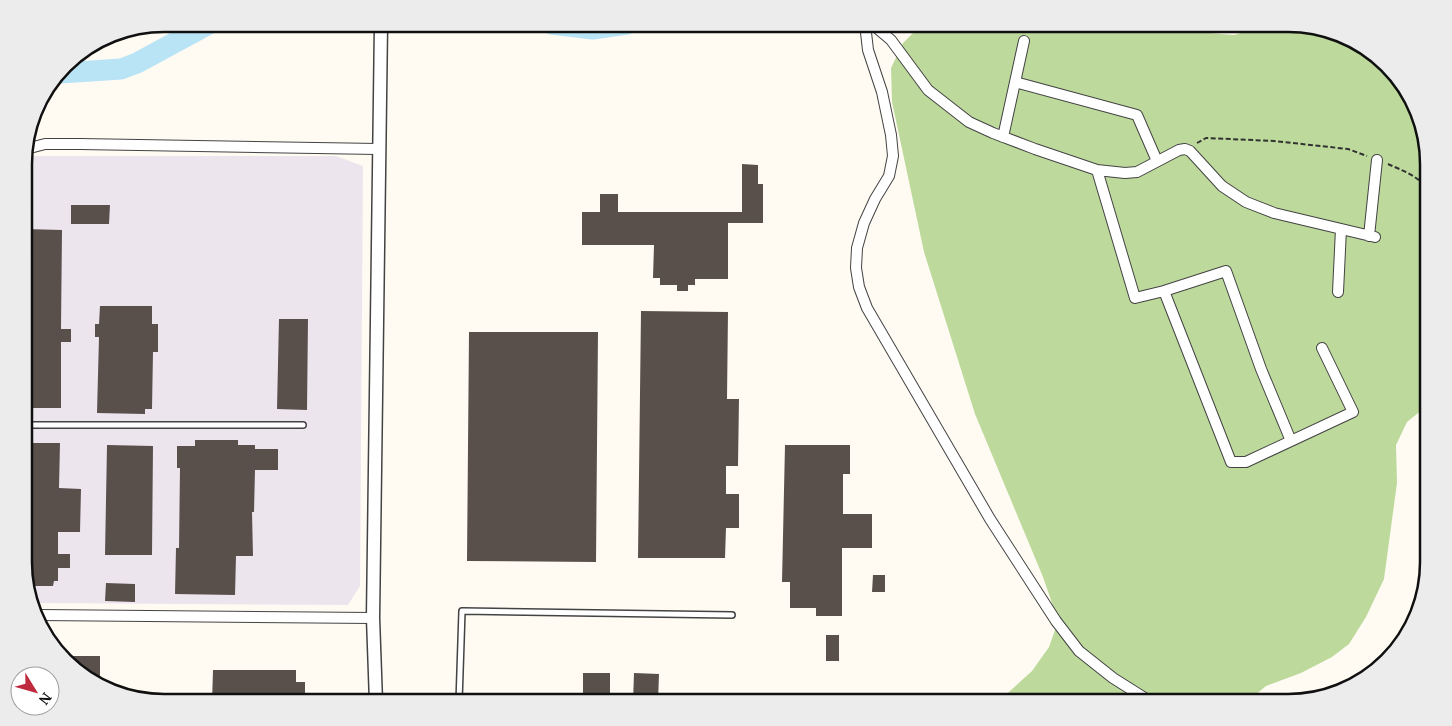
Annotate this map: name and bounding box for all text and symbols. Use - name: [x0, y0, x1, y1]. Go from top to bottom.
- north arrow: [10, 666, 60, 716]
- text: N: [35, 689, 57, 709]

